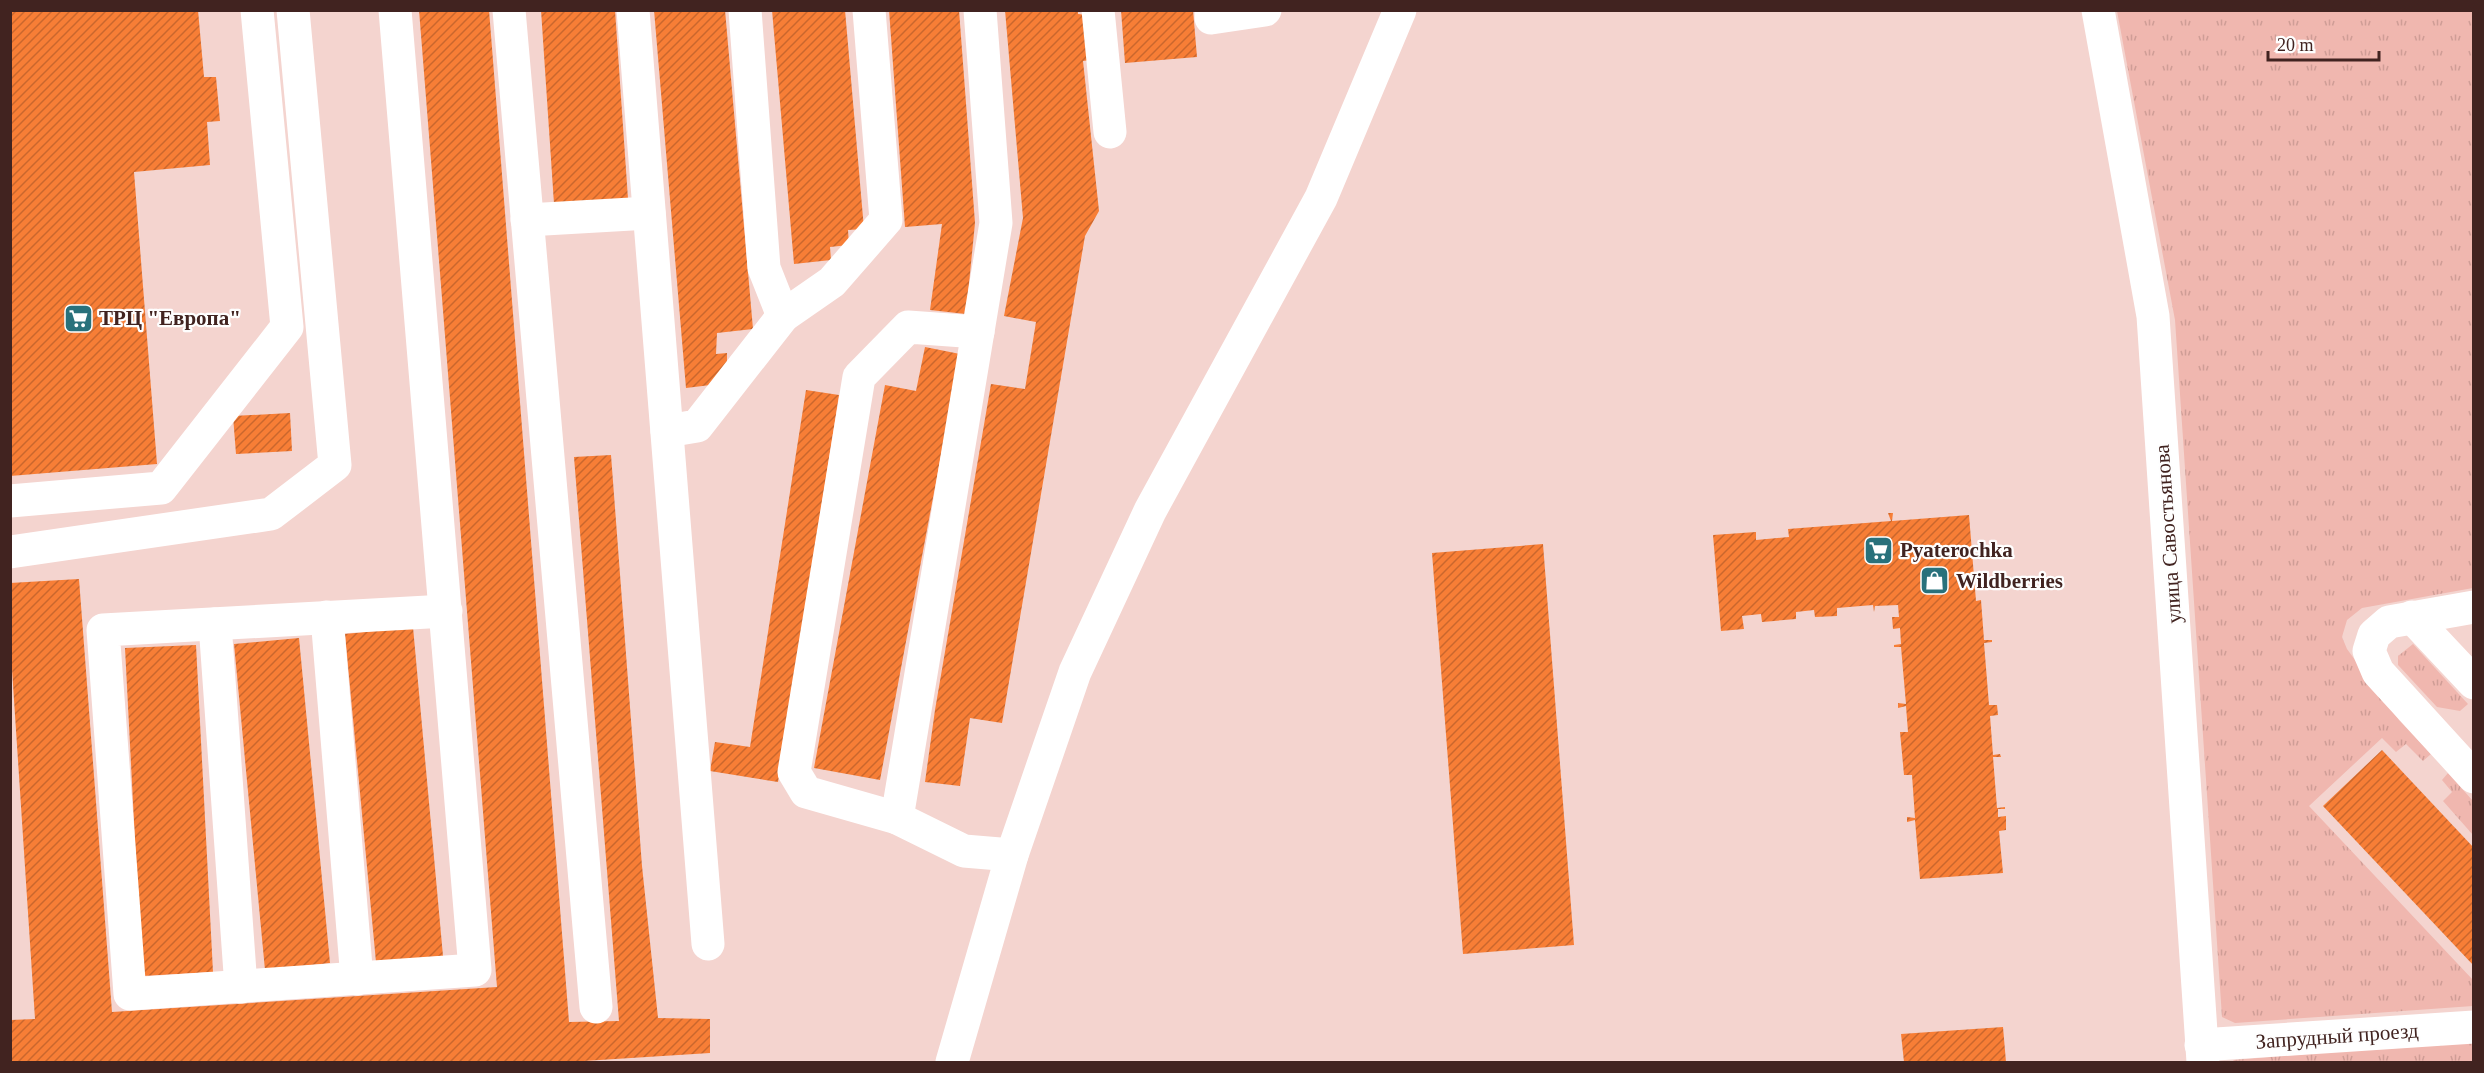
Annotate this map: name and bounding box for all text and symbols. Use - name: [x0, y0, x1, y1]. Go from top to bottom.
- scale bar: [2268, 24, 2379, 62]
- text: 20 m: [2277, 35, 2314, 55]
- supermarket icon: ТРЦ "Европа": [62, 302, 94, 334]
- place label: ТРЦ "Европа": [99, 306, 241, 330]
- street label: улица Савостьянова: [2150, 443, 2186, 624]
- supermarket icon: Pyaterochka: [1863, 534, 1895, 566]
- place label: Pyaterochka: [1900, 538, 2013, 562]
- shop icon: Wildberries: [1919, 565, 1951, 597]
- place label: Wildberries: [1956, 569, 2063, 593]
- street label: Запрудный проезд: [2255, 1018, 2420, 1054]

